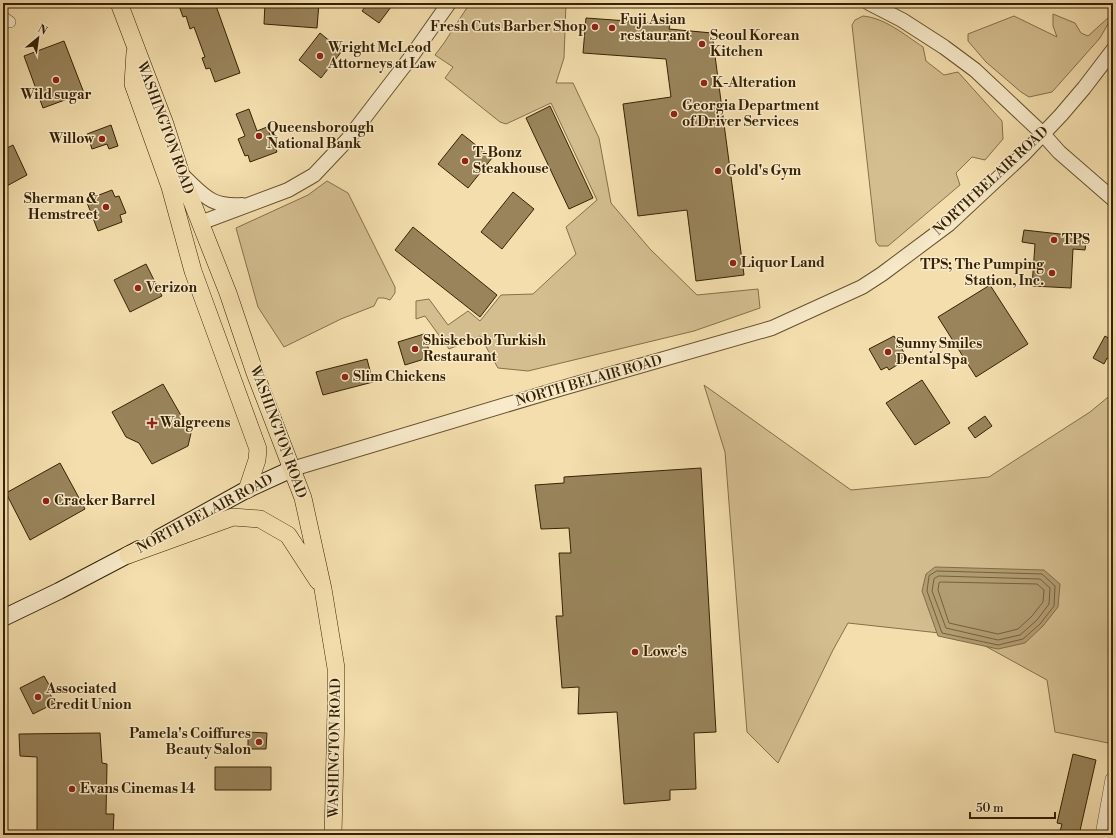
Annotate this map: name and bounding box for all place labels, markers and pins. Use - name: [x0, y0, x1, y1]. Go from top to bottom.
- place label: Fuji Asian restaurant: [620, 11, 691, 45]
- place label: Fresh Cuts Barber Shop: [430, 18, 587, 36]
- marker: Fresh Cuts Barber Shop: [590, 22, 600, 32]
- marker: Fuji Asian restaurant: [607, 23, 617, 33]
- place label: Seoul Korean Kitchen: [710, 27, 800, 61]
- place label: Wright McLeod Attorneys at Law: [327, 39, 437, 73]
- marker: Seoul Korean Kitchen: [697, 39, 707, 49]
- marker: Wright McLeod Attorneys at Law: [315, 51, 325, 61]
- place label: K-Alteration: [712, 74, 797, 92]
- marker: Wild sugar: [51, 75, 61, 85]
- marker: K-Alteration: [699, 78, 709, 88]
- place label: Wild sugar: [19, 86, 92, 104]
- place label: Georgia Department of Driver Services: [682, 97, 820, 131]
- marker: Georgia Department of Driver Services: [669, 109, 679, 119]
- place label: Queensborough National Bank: [267, 119, 375, 153]
- place label: Willow: [48, 130, 94, 148]
- marker: Queensborough National Bank: [254, 131, 264, 141]
- marker: Willow: [97, 134, 107, 144]
- place label: T-Bonz Steakhouse: [473, 144, 549, 178]
- marker: T-Bonz Steakhouse: [460, 156, 470, 166]
- place label: Gold's Gym: [726, 162, 801, 180]
- marker: Gold's Gym: [713, 166, 723, 176]
- place label: Sherman & Hemstreet: [24, 190, 99, 224]
- marker: Sherman & Hemstreet: [101, 202, 111, 212]
- place label: TPS: [1062, 231, 1090, 249]
- marker: TPS: [1049, 235, 1059, 245]
- place label: Liquor Land: [741, 254, 825, 272]
- place label: TPS; The Pumping Station, Inc.: [920, 256, 1045, 290]
- marker: Liquor Land: [728, 258, 738, 268]
- marker: TPS; The Pumping Station, Inc.: [1047, 268, 1057, 278]
- place label: Verizon: [145, 279, 197, 297]
- marker: Verizon: [133, 283, 143, 293]
- place label: Shiskebob Turkish Restaurant: [423, 332, 547, 366]
- place label: Sunny Smiles Dental Spa: [896, 335, 982, 369]
- marker: Shiskebob Turkish Restaurant: [410, 344, 420, 354]
- marker: Sunny Smiles Dental Spa: [883, 347, 893, 357]
- place label: Slim Chickens: [353, 368, 446, 386]
- marker: Slim Chickens: [340, 372, 350, 382]
- place label: Walgreens: [159, 414, 230, 432]
- marker: Walgreens: [147, 418, 157, 428]
- place label: Cracker Barrel: [54, 492, 156, 510]
- marker: Cracker Barrel: [41, 496, 51, 506]
- place label: Lowe's: [643, 643, 687, 661]
- marker: Lowe's: [630, 647, 640, 657]
- place label: Associated Credit Union: [45, 680, 132, 714]
- marker: Associated Credit Union: [33, 692, 43, 702]
- place label: Pamela's Coiffures Beauty Salon: [129, 725, 251, 759]
- marker: Pamela's Coiffures Beauty Salon: [254, 737, 264, 747]
- place label: Evans Cinemas 14: [80, 780, 196, 798]
- marker: Evans Cinemas 14: [67, 784, 77, 794]

